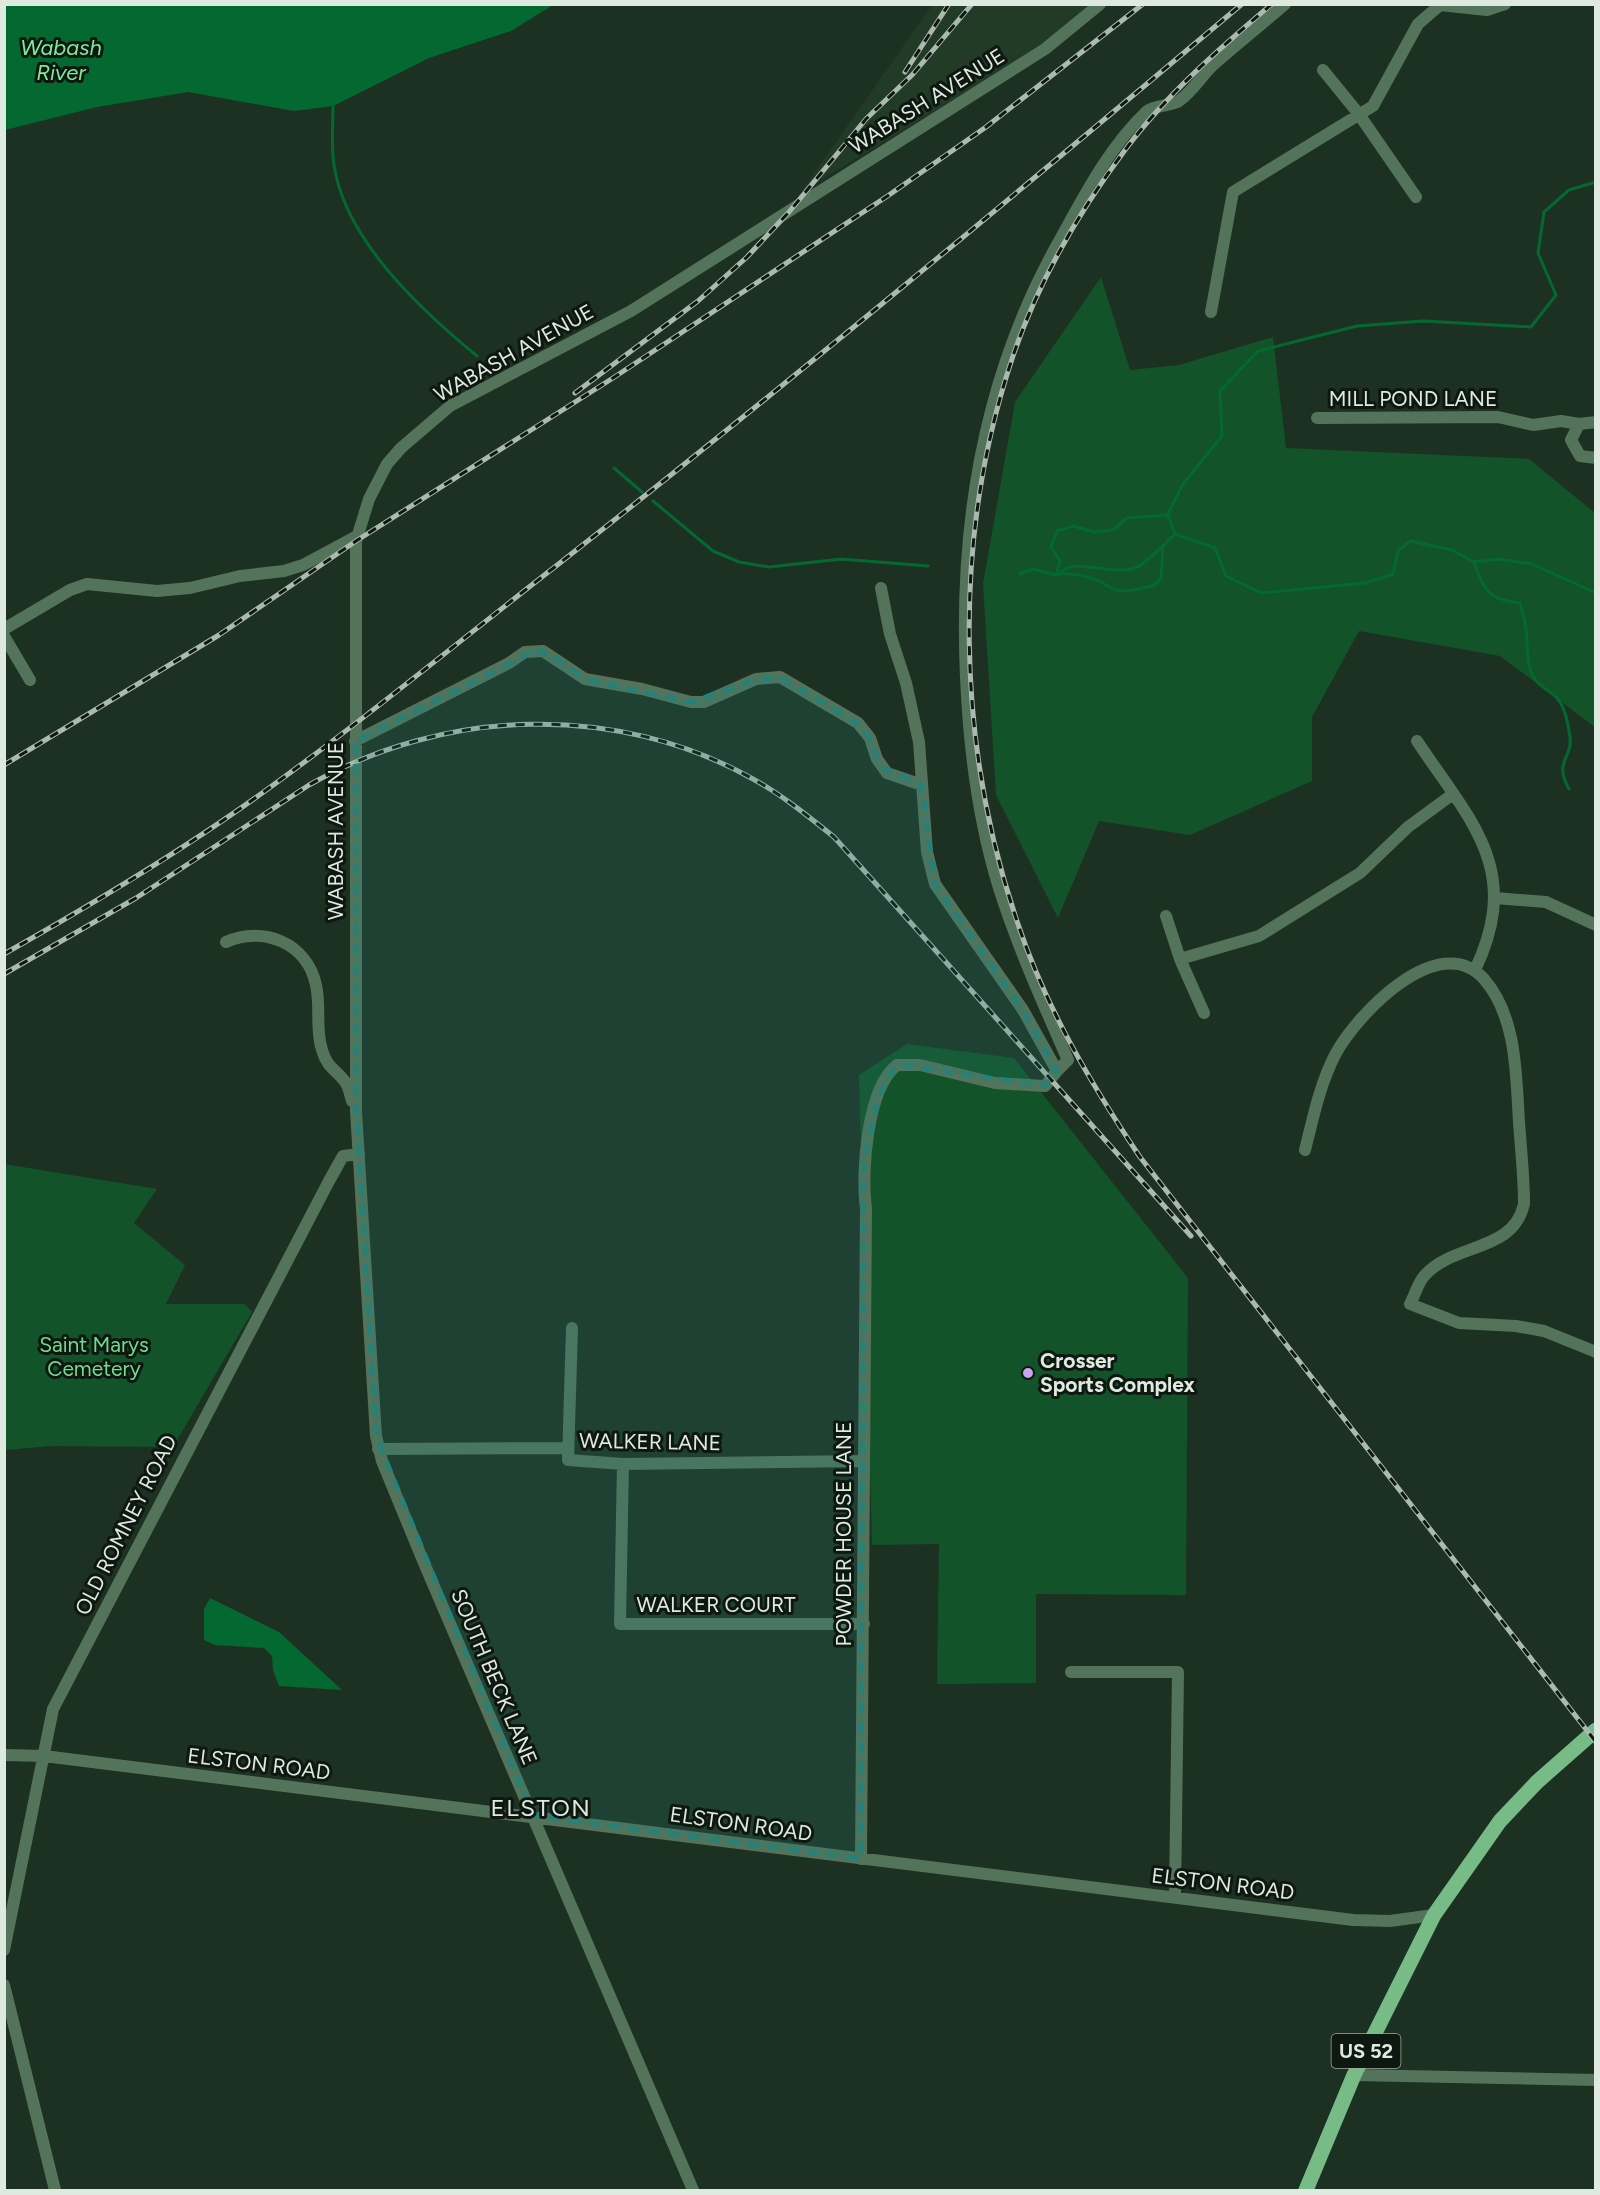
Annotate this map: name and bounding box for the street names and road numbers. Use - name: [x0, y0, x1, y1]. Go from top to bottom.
- street label: WABASH AVENUE: [844, 43, 1009, 158]
- street label: WABASH AVENUE: [430, 298, 598, 407]
- street label: MILL POND LANE: [1329, 386, 1497, 411]
- street label: WABASH AVENUE: [323, 742, 348, 920]
- street label: POWDER HOUSE LANE: [831, 1422, 856, 1646]
- street label: WALKER LANE: [579, 1428, 721, 1455]
- street label: OLD ROMNEY ROAD: [69, 1431, 182, 1619]
- street label: SOUTH BECK LANE: [446, 1585, 543, 1769]
- street label: WALKER COURT: [636, 1592, 796, 1617]
- street label: ELSTON ROAD: [186, 1742, 332, 1785]
- street label: ELSTON ROAD: [668, 1801, 814, 1846]
- street label: ELSTON ROAD: [1150, 1862, 1296, 1905]
- road number: US 52: [1332, 2034, 1400, 2068]

